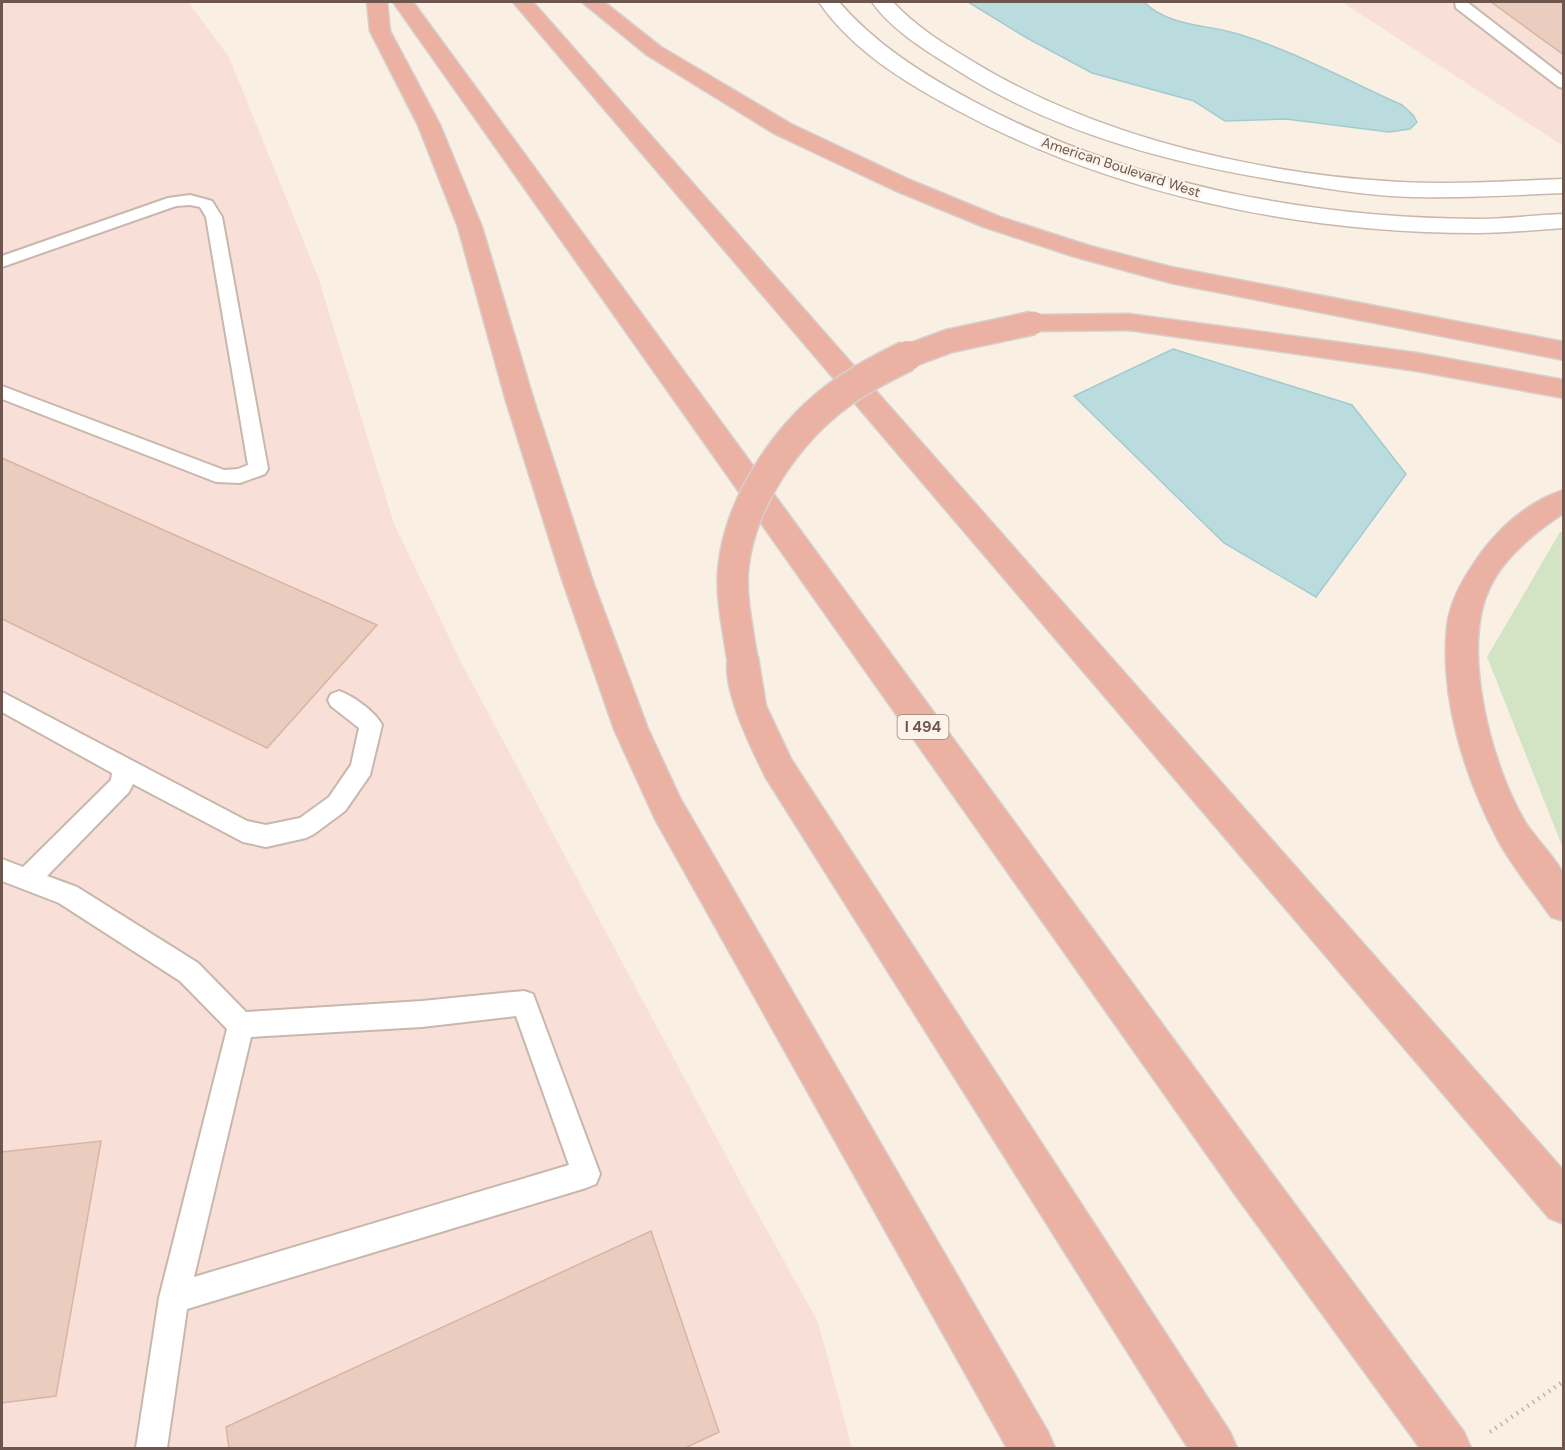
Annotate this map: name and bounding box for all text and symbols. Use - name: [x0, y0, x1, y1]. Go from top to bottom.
- street label: American Boulevard West: [1039, 133, 1203, 201]
- road number: I 494: [898, 715, 948, 739]

